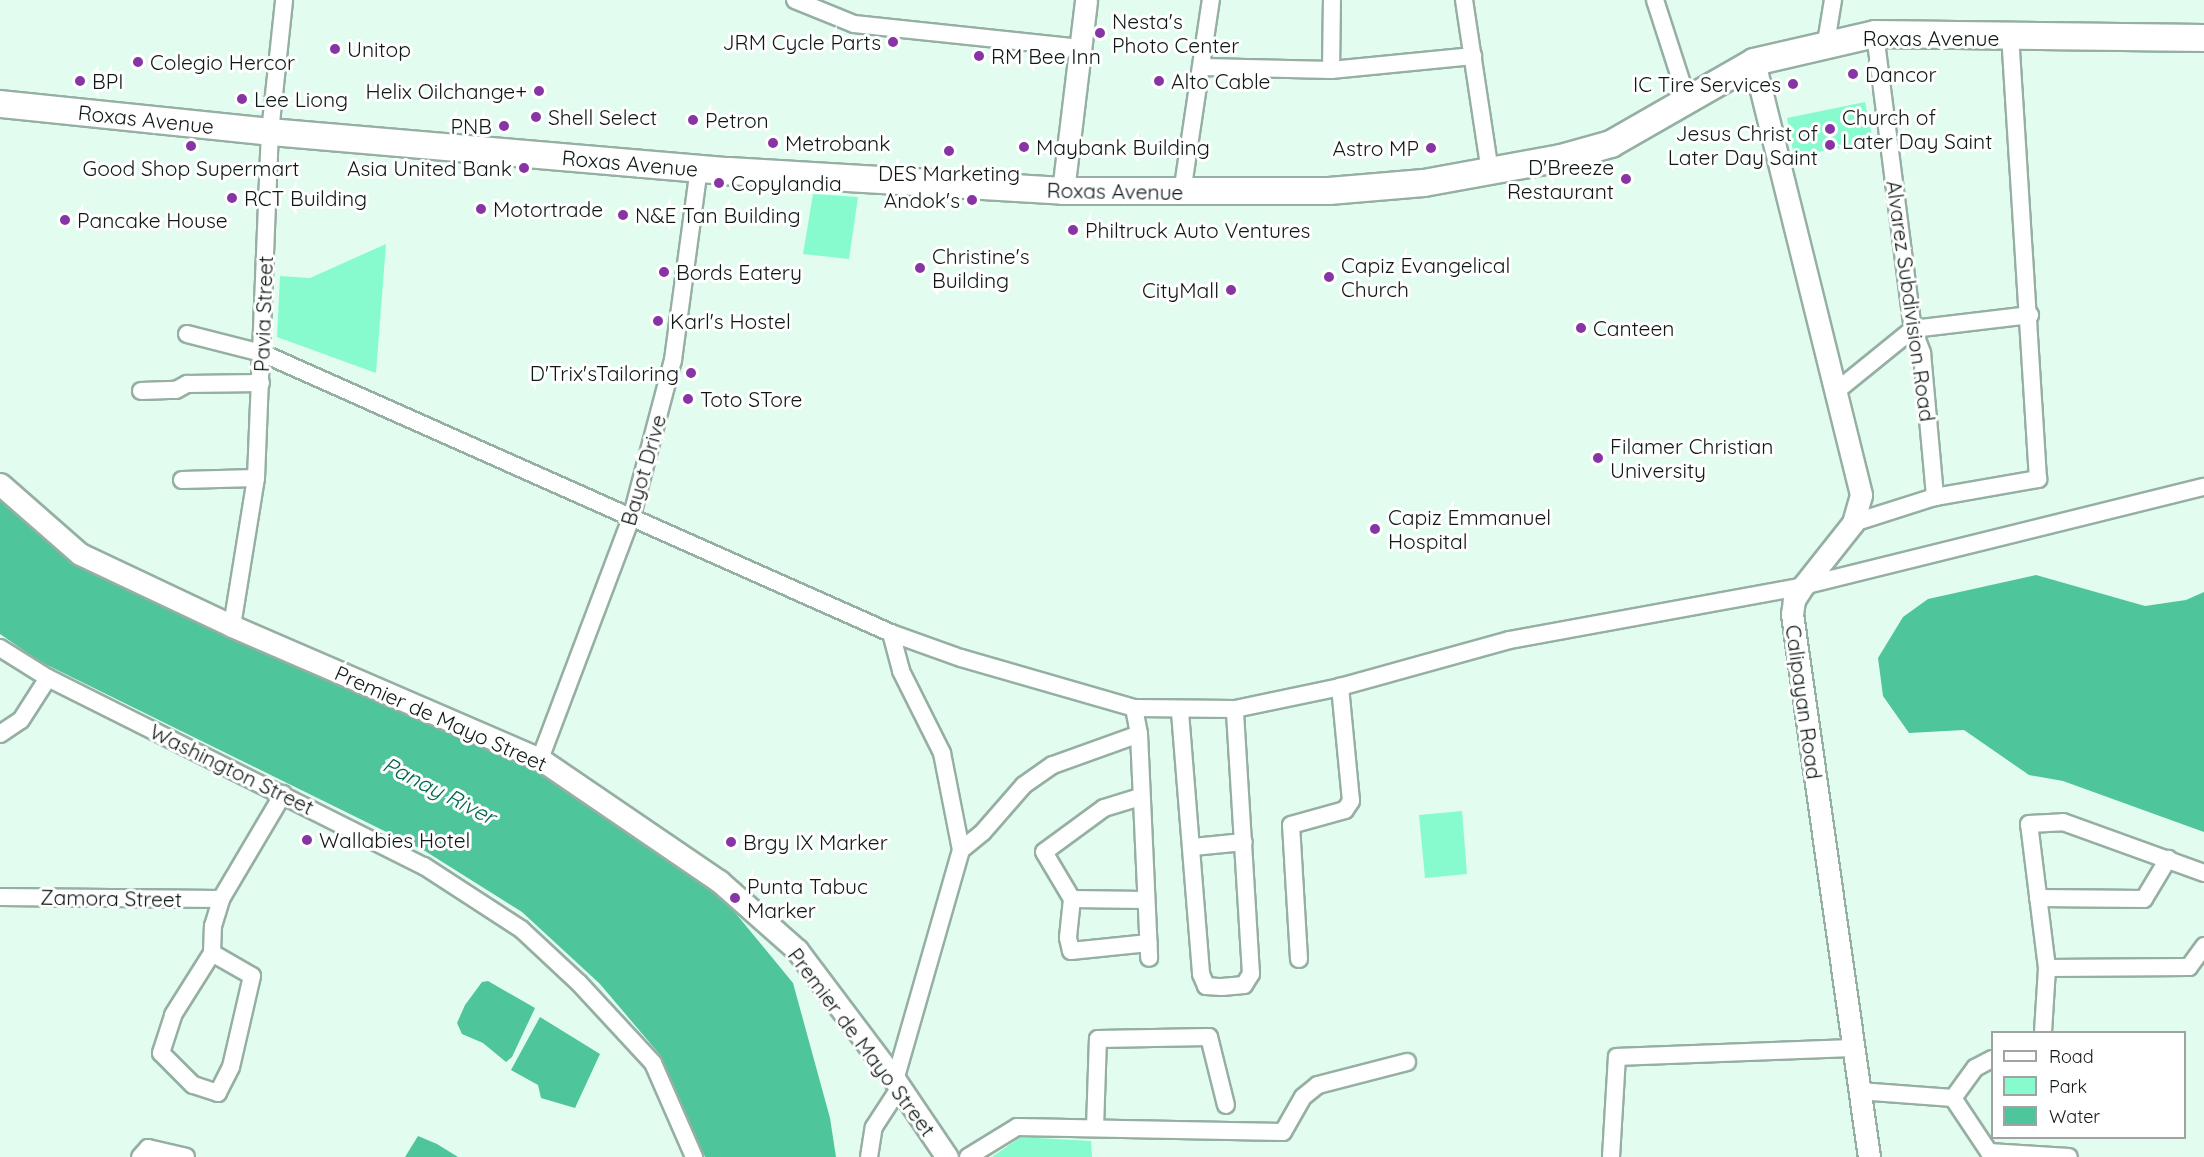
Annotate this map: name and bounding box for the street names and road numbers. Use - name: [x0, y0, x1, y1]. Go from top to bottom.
- street label: Roxas Avenue: [1863, 25, 1999, 51]
- street label: Roxas Avenue: [77, 99, 215, 139]
- street label: Roxas Avenue: [561, 144, 699, 182]
- street label: Roxas Avenue: [1046, 177, 1184, 205]
- street label: Alvarez Subdivision Road: [1882, 179, 1940, 423]
- street label: Pavia Street: [248, 255, 278, 373]
- street label: Bayot Drive: [615, 412, 671, 528]
- street label: Calipayan Road: [1781, 623, 1827, 781]
- street label: Premier de Mayo Street: [331, 660, 551, 776]
- street label: Washington Street: [146, 718, 318, 820]
- street label: Zamora Street: [40, 884, 182, 912]
- street label: Premier de Mayo Street: [783, 943, 941, 1141]

